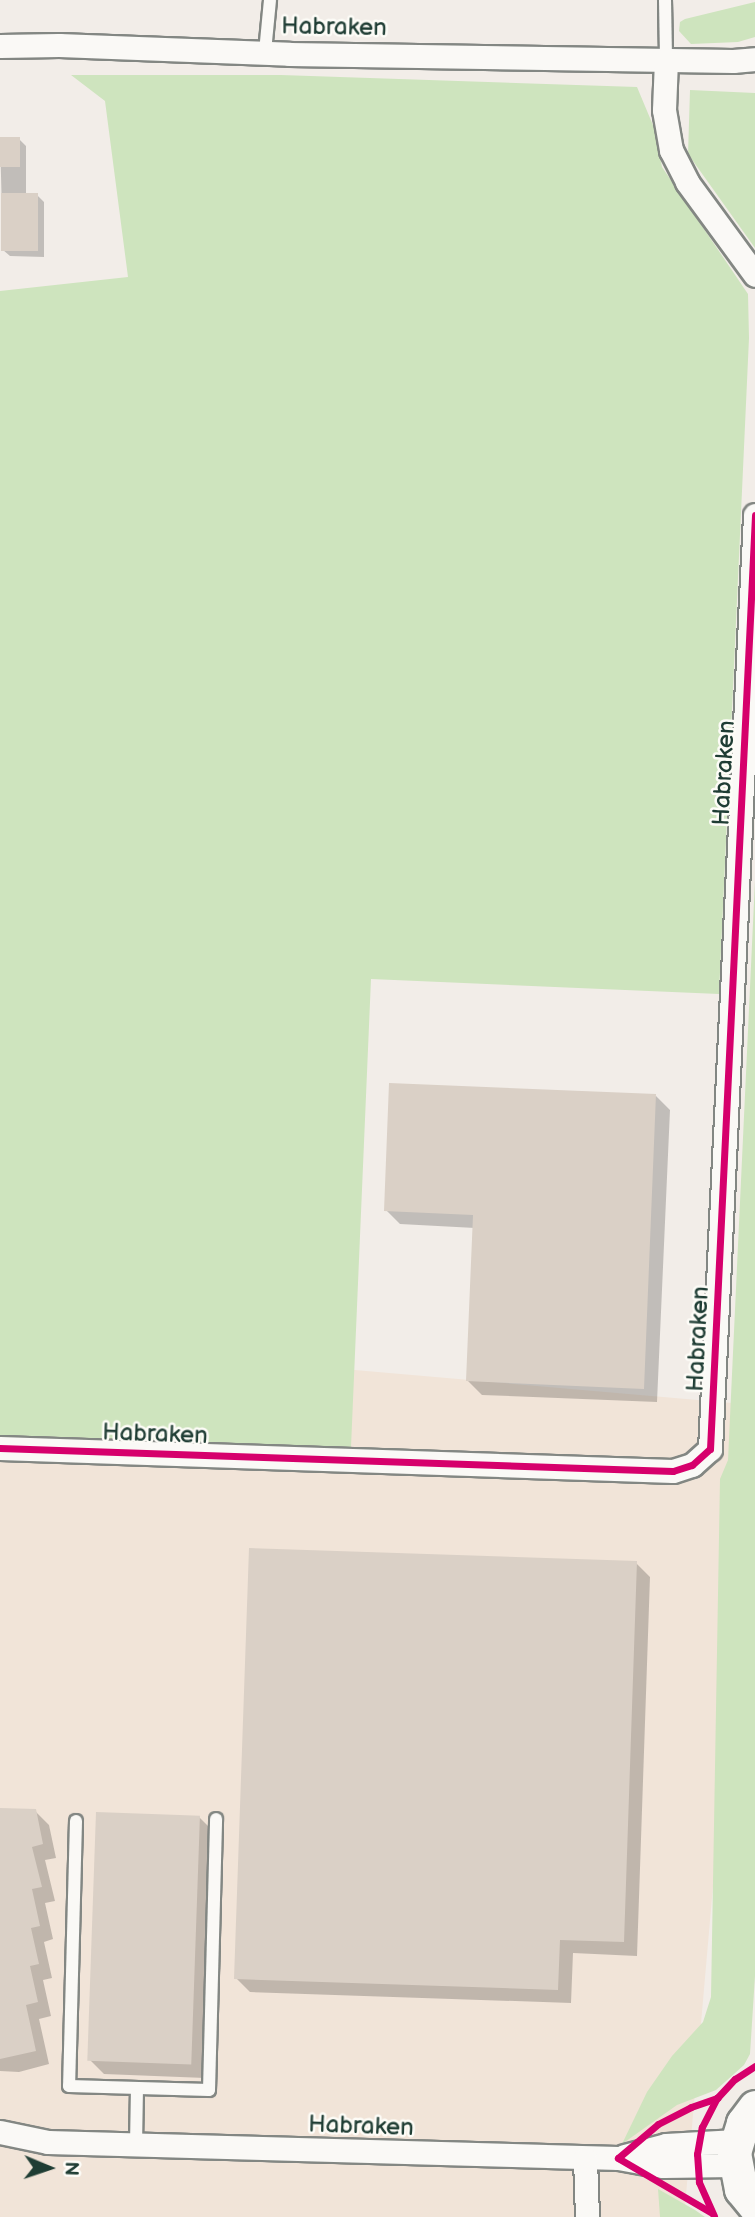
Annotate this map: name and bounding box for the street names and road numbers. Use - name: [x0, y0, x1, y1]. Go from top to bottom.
- street label: Habraken: [281, 12, 387, 42]
- street label: Habraken: [707, 720, 741, 826]
- street label: Habraken: [681, 1286, 715, 1392]
- street label: Habraken: [102, 1418, 208, 1450]
- street label: Habraken: [308, 2110, 414, 2142]

